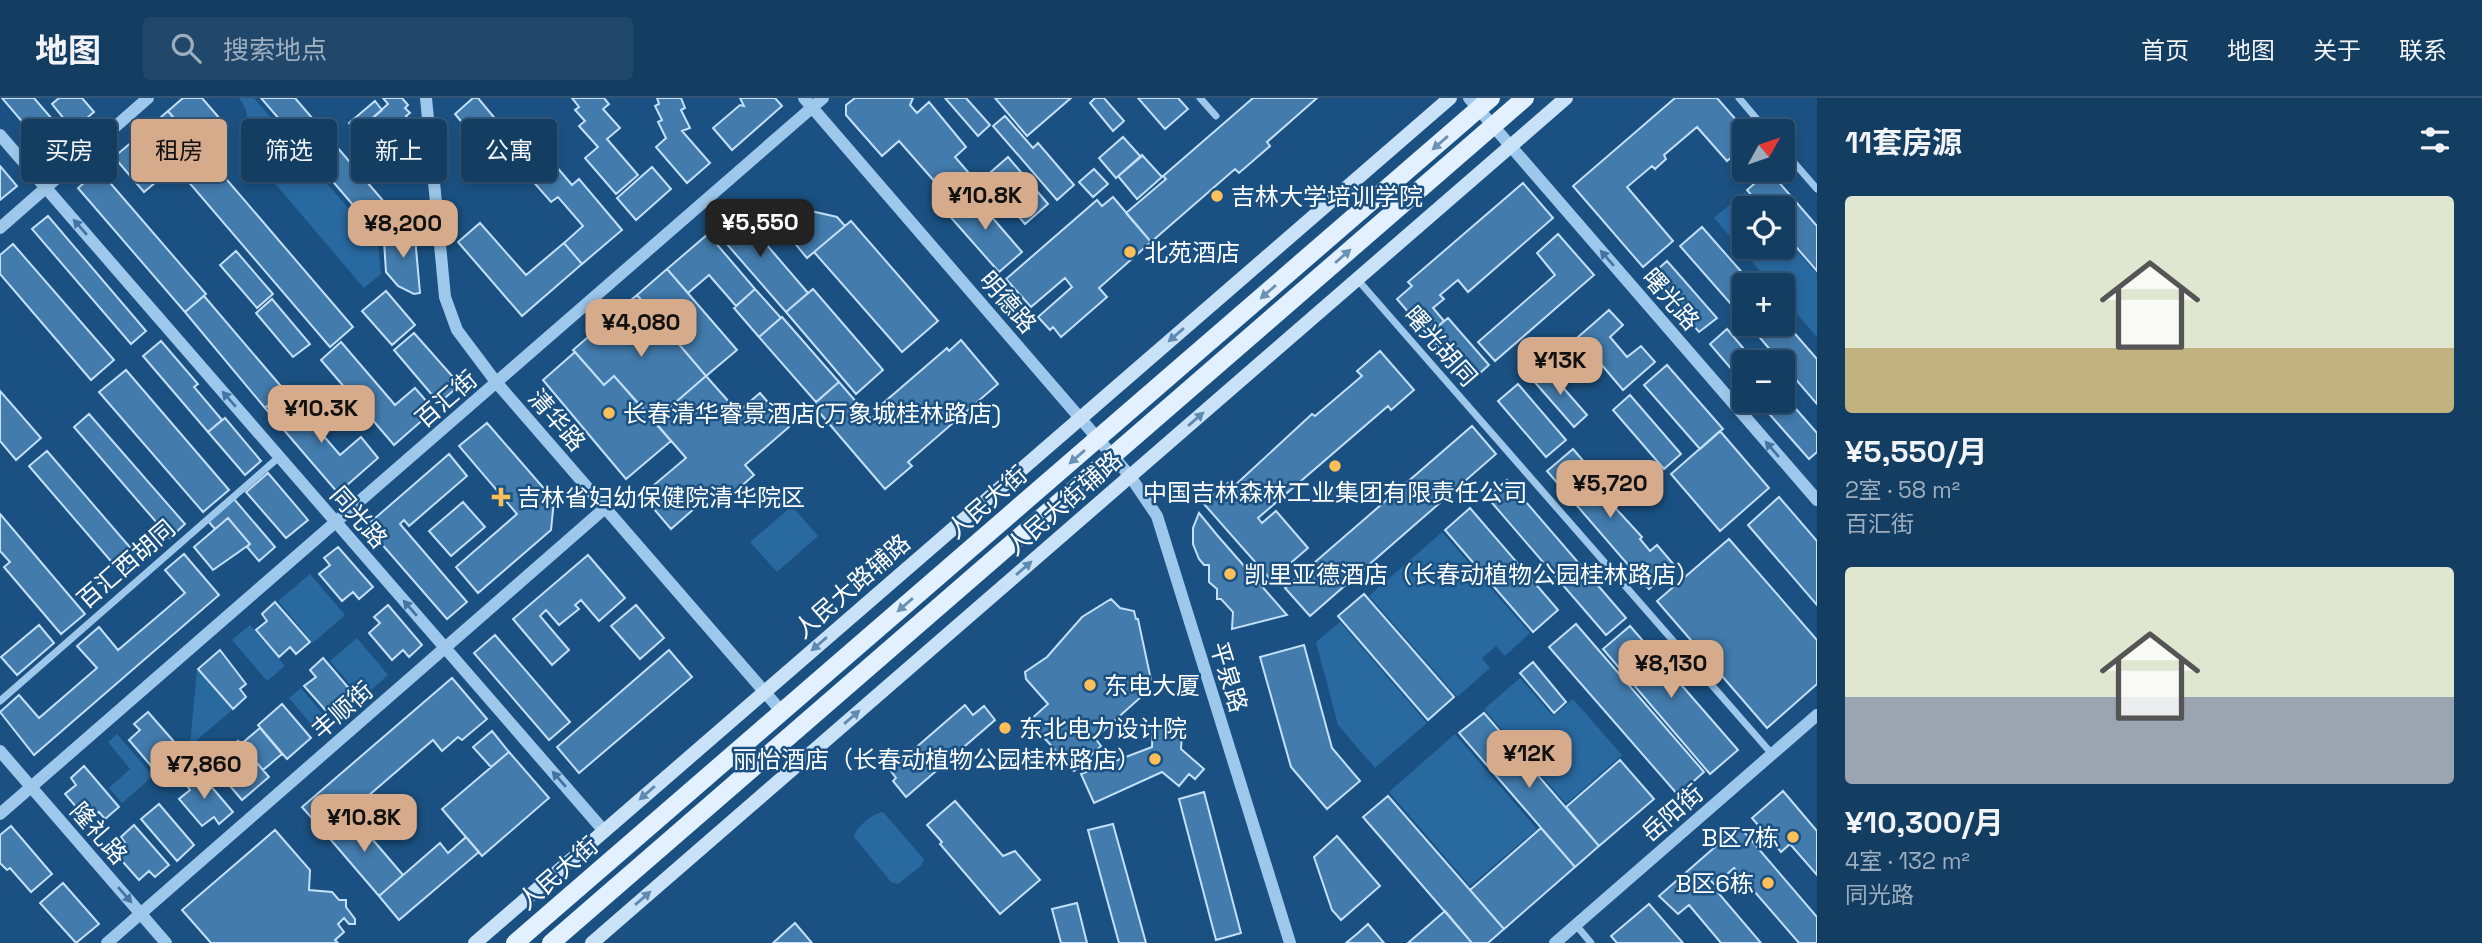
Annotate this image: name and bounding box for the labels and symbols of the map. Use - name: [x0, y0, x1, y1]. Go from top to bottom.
- north arrow: [1732, 119, 1796, 182]
- one-way arrow: [1431, 135, 1448, 150]
- pin: ¥10.8K: [928, 172, 1042, 232]
- place label: 吉林大学培训学院: [1231, 181, 1423, 212]
- marker: 吉林大学培训学院: [1209, 188, 1225, 204]
- pin: ¥8,200: [346, 200, 460, 260]
- pin: ¥5,550: [703, 200, 817, 259]
- one-way arrow: [72, 218, 88, 236]
- place label: 北苑酒店: [1144, 237, 1240, 268]
- marker: 北苑酒店: [1122, 244, 1138, 260]
- one-way arrow: [1334, 249, 1351, 264]
- one-way arrow: [1600, 250, 1615, 267]
- street label: 曙光路: [1636, 262, 1706, 336]
- street label: 明德路: [973, 265, 1043, 339]
- one-way arrow: [1259, 284, 1276, 299]
- pin: ¥4,080: [584, 300, 698, 359]
- street label: 曙光胡同: [1398, 300, 1484, 392]
- one-way arrow: [1168, 327, 1185, 342]
- pin: ¥13K: [1519, 338, 1601, 397]
- street label: 百汇街: [409, 364, 483, 434]
- street label: 清华路: [522, 383, 592, 457]
- pin: ¥10.3K: [264, 386, 378, 445]
- one-way arrow: [221, 390, 237, 408]
- place label: 长春清华睿景酒店(万象城桂林路店): [623, 398, 1001, 429]
- marker: 长春清华睿景酒店(万象城桂林路店): [601, 405, 617, 421]
- one-way arrow: [1187, 411, 1205, 427]
- one-way arrow: [1765, 440, 1780, 457]
- street label: 人民大街辅路: [999, 444, 1129, 562]
- one-way arrow: [1069, 448, 1086, 464]
- marker: 中国吉林森林工业集团有限责任公司: [1327, 458, 1343, 474]
- street label: 人民大街: [941, 459, 1033, 545]
- pin: ¥5,720: [1553, 460, 1667, 520]
- place label: 中国吉林森林工业集团有限责任公司: [1143, 477, 1527, 508]
- street label: 同光路: [324, 480, 394, 554]
- place label: 吉林省妇幼保健院清华院区: [517, 482, 805, 513]
- marker: 吉林省妇幼保健院清华院区: [491, 487, 511, 507]
- street label: 百汇西胡同: [71, 513, 181, 615]
- street label: 人民大路辅路: [787, 527, 917, 645]
- place label: 凯里亚德酒店（长春动植物公园桂林路店）: [1244, 559, 1700, 590]
- one-way arrow: [1015, 560, 1033, 576]
- marker: 凯里亚德酒店（长春动植物公园桂林路店）: [1222, 566, 1238, 582]
- one-way arrow: [896, 597, 914, 613]
- one-way arrow: [403, 599, 418, 616]
- one-way arrow: [810, 636, 828, 652]
- street label: 平泉路: [1204, 638, 1254, 716]
- pin: ¥8,130: [1614, 640, 1728, 700]
- place label: 东电大厦: [1104, 670, 1200, 701]
- street label: 丰顺街: [305, 675, 379, 745]
- marker: 东电大厦: [1082, 677, 1098, 693]
- one-way arrow: [843, 709, 861, 725]
- place label: 东北电力设计院: [1019, 713, 1187, 744]
- marker: 东北电力设计院: [997, 720, 1013, 736]
- pin: ¥12K: [1488, 730, 1570, 790]
- pin: ¥7,860: [147, 742, 261, 801]
- place label: 丽怡酒店（长春动植物公园桂林路店）: [733, 744, 1141, 775]
- marker: 丽怡酒店（长春动植物公园桂林路店）: [1147, 751, 1163, 767]
- one-way arrow: [552, 771, 568, 788]
- street label: 岳阳街: [1635, 778, 1709, 848]
- one-way arrow: [639, 785, 656, 800]
- pin: ¥10.8K: [307, 794, 421, 854]
- street label: 隆礼路: [64, 796, 134, 870]
- place label: B区7栋: [1702, 822, 1779, 853]
- marker: B区7栋: [1785, 829, 1801, 845]
- street label: 人民大街: [512, 830, 604, 916]
- place label: B区6栋: [1675, 868, 1754, 899]
- marker: B区6栋: [1760, 875, 1776, 891]
- one-way arrow: [117, 887, 132, 904]
- one-way arrow: [635, 891, 652, 906]

